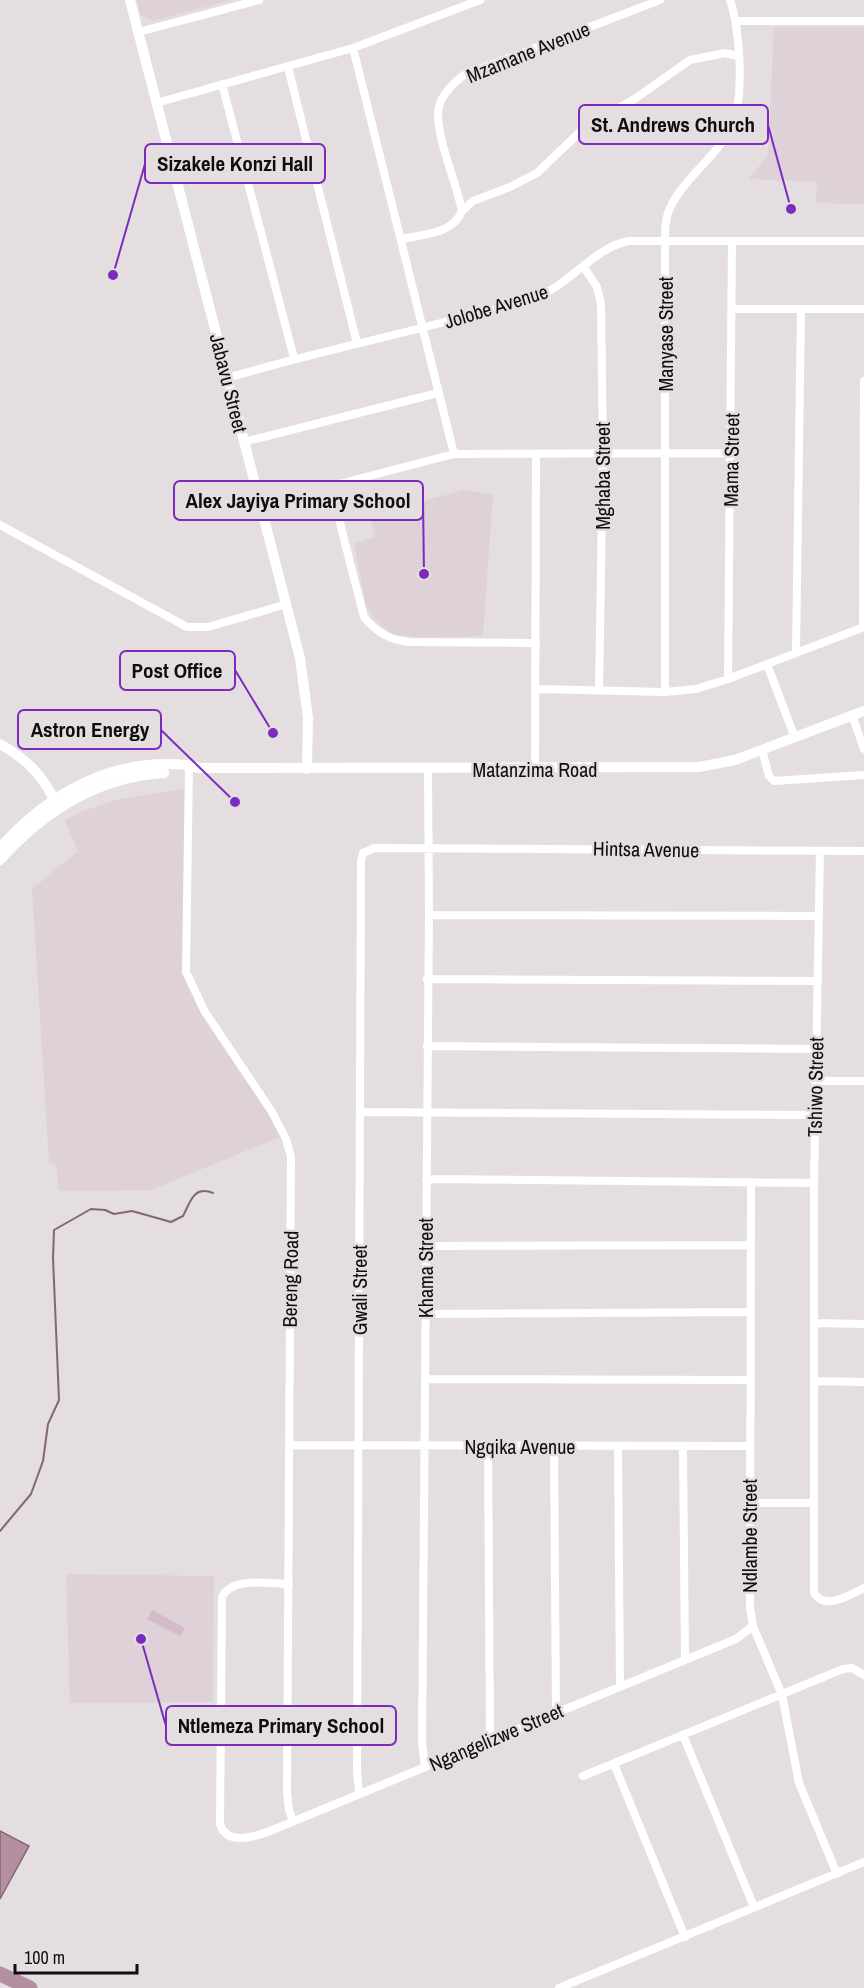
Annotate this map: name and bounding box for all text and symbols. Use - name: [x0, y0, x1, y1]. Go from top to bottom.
- street label: Mzamane Avenue: [462, 15, 594, 89]
- callout: St. Andrews Church: [579, 105, 768, 144]
- text: St. Andrews Church: [591, 110, 755, 139]
- callout: Sizakele Konzi Hall: [145, 144, 325, 183]
- text: Sizakele Konzi Hall: [157, 149, 313, 178]
- street label: Manyase Street: [652, 276, 679, 391]
- street label: Jolobe Avenue: [441, 277, 551, 335]
- street label: Jabavu Street: [204, 331, 254, 436]
- street label: Mama Street: [717, 412, 745, 507]
- street label: Mghaba Street: [589, 422, 616, 530]
- callout: Alex Jayiya Primary School: [174, 481, 423, 520]
- text: Alex Jayiya Primary School: [186, 486, 410, 515]
- callout: Post Office: [120, 651, 235, 690]
- text: Post Office: [132, 656, 222, 685]
- callout: Astron Energy: [18, 710, 161, 749]
- text: Astron Energy: [31, 715, 150, 744]
- street label: Matanzima Road: [473, 756, 597, 783]
- street label: Hintsa Avenue: [593, 835, 699, 863]
- street label: Tshiwo Street: [801, 1036, 829, 1137]
- street label: Khama Street: [412, 1217, 439, 1318]
- street label: Bereng Road: [276, 1230, 304, 1328]
- street label: Gwali Street: [346, 1244, 373, 1335]
- street label: Ngqika Avenue: [465, 1433, 575, 1460]
- street label: Ndlambe Street: [736, 1479, 763, 1593]
- street label: Ngangelizwe Street: [425, 1696, 568, 1777]
- callout: Ntlemeza Primary School: [166, 1706, 396, 1745]
- text: Ntlemeza Primary School: [178, 1711, 384, 1740]
- scale bar: [15, 1937, 136, 1975]
- text: 100 m: [24, 1945, 65, 1970]

